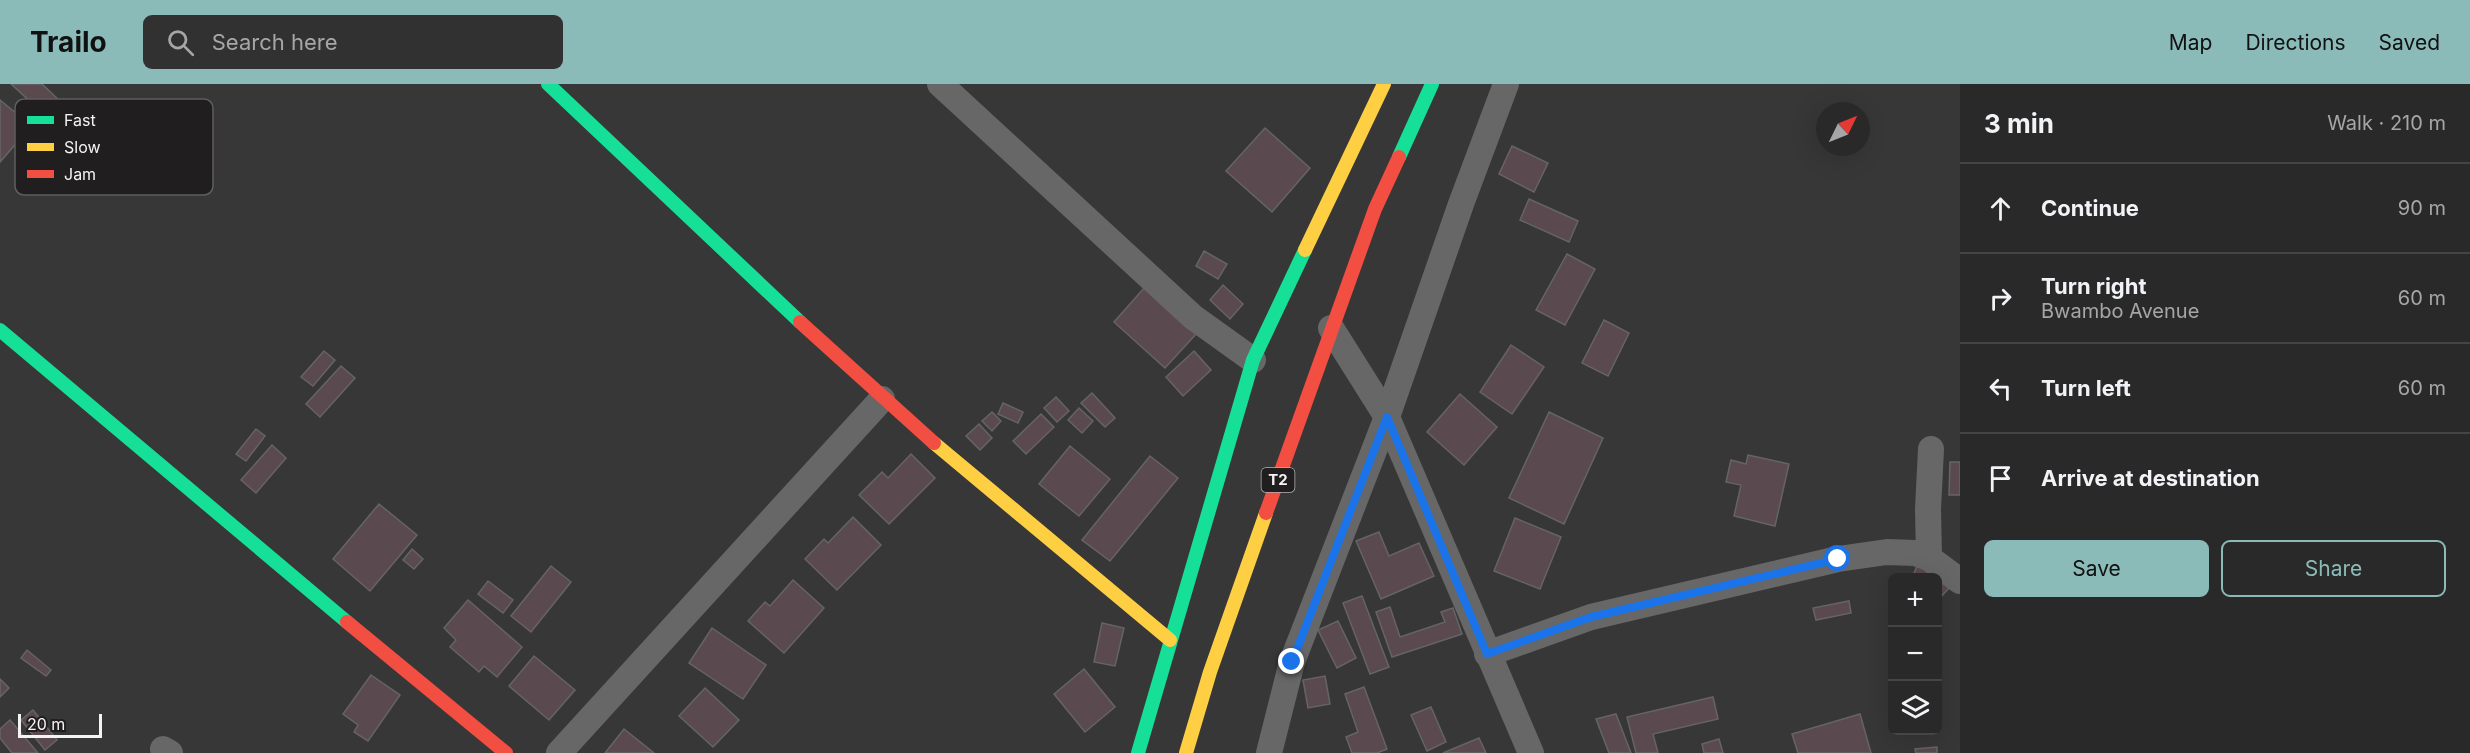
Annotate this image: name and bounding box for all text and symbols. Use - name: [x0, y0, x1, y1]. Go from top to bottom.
- search box: [143, 15, 563, 69]
- text: Trailo: [30, 25, 107, 59]
- icon: search: [164, 26, 197, 59]
- text: Search here: [212, 29, 338, 55]
- text: Map: [2169, 30, 2212, 55]
- text: Directions: [2245, 30, 2346, 55]
- text: Saved: [2379, 30, 2440, 55]
- legend: [15, 99, 213, 195]
- north arrow: [1816, 102, 1870, 156]
- text: 3 min: [1984, 108, 2054, 139]
- text: Fast: [64, 110, 96, 130]
- text: Walk · 210 m: [2327, 111, 2446, 135]
- text: Slow: [64, 137, 101, 157]
- text: Jam: [64, 164, 96, 184]
- icon: ahead: [1984, 192, 2017, 225]
- text: Continue: [2041, 195, 2139, 221]
- text: 90 m: [2398, 196, 2446, 220]
- text: Turn right: [2041, 273, 2147, 299]
- icon: right: [1984, 282, 2017, 315]
- text: 60 m: [2398, 286, 2446, 310]
- text: Bwambo Avenue: [2041, 299, 2199, 323]
- icon: left: [1984, 372, 2017, 405]
- text: Turn left: [2041, 375, 2131, 401]
- text: 60 m: [2398, 376, 2446, 400]
- icon: arrive: [1984, 462, 2017, 495]
- text: Arrive at destination: [2041, 465, 2260, 491]
- road number: T2: [1262, 468, 1294, 492]
- button: Save: [1984, 540, 2209, 597]
- button: Share: [2221, 540, 2446, 597]
- route start: [1824, 545, 1850, 571]
- map controls: [1888, 573, 1942, 735]
- button: +: [1888, 573, 1942, 627]
- button: −: [1888, 627, 1942, 681]
- route end: [1278, 648, 1304, 674]
- button: layers: [1888, 681, 1942, 735]
- scale bar: [18, 711, 102, 738]
- text: 20 m: [27, 714, 65, 734]

